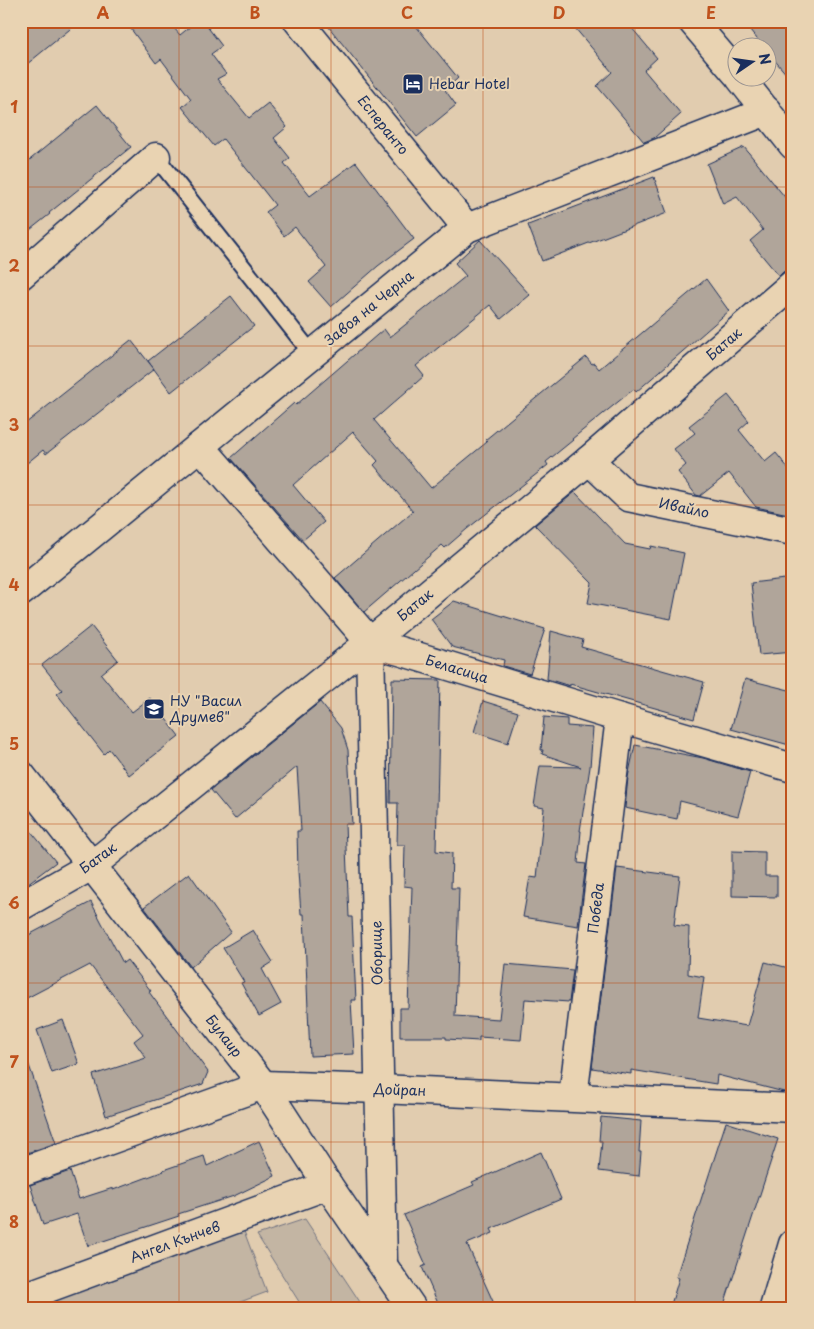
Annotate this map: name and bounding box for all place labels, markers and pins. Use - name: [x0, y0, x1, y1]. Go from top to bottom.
- hotel icon: Hebar Hotel: [401, 72, 425, 96]
- place label: Hebar Hotel: [429, 73, 510, 94]
- place label: НУ "Васил Друмев": [169, 690, 242, 727]
- school or university icon: НУ "Васил Друмев": [142, 697, 166, 721]

